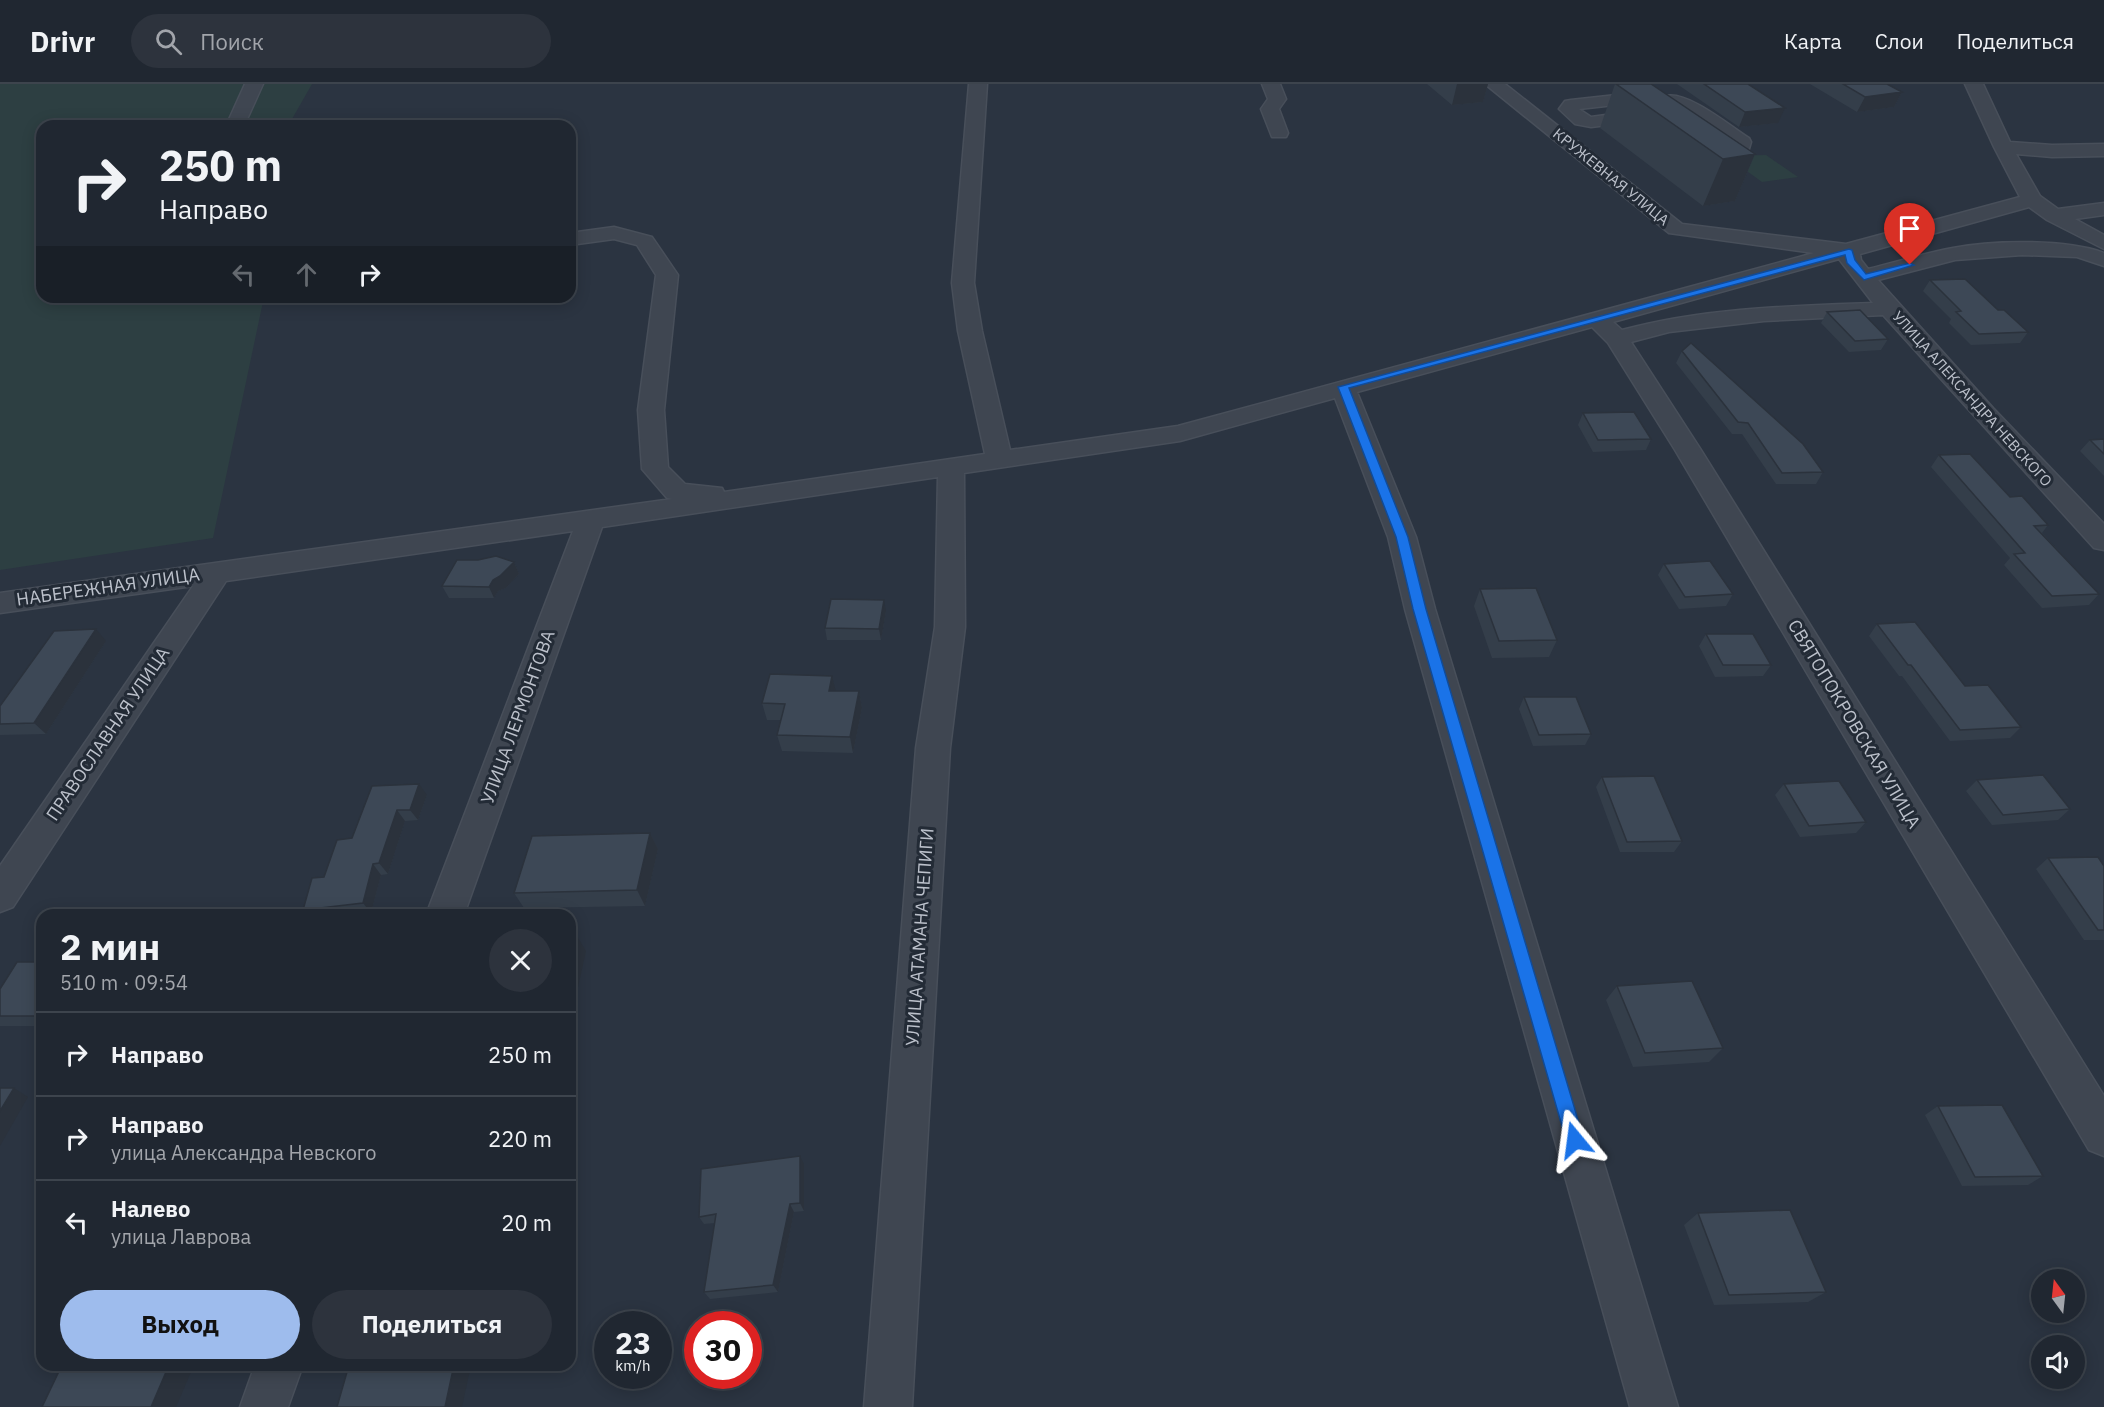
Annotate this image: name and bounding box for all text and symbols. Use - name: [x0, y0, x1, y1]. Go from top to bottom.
- search box: [131, 14, 551, 68]
- text: Drivr: [30, 23, 95, 60]
- icon: search: [152, 25, 185, 58]
- text: Поиск: [200, 27, 264, 56]
- text: Карта: [1784, 27, 1842, 55]
- text: Слои: [1875, 27, 1924, 55]
- text: Поделиться: [1957, 27, 2074, 55]
- street label: КРУЖЕВНАЯ УЛИЦА: [1549, 124, 1674, 230]
- text: 250 m: [159, 138, 282, 193]
- icon: right: [60, 144, 138, 222]
- text: Направо: [159, 191, 268, 226]
- pin: [1884, 203, 1935, 265]
- icon: arrive: [1893, 212, 1926, 245]
- icon: left: [227, 258, 260, 291]
- icon: ahead: [290, 258, 323, 291]
- icon: right: [353, 258, 386, 291]
- street label: УЛИЦА АЛЕКСАНДРА НЕВСКОГО: [1888, 307, 2056, 490]
- street label: НАБЕРЕЖНАЯ УЛИЦА: [15, 562, 201, 611]
- street label: СВЯТОПОКРОВСКАЯ УЛИЦА: [1783, 615, 1926, 833]
- street label: УЛИЦА ЛЕРМОНТОВА: [475, 626, 560, 807]
- street label: ПРАВОСЛАВНАЯ УЛИЦА: [41, 642, 175, 825]
- street label: УЛИЦА АТАМАНА ЧЕПИГИ: [900, 827, 939, 1047]
- text: 2 мин: [60, 923, 160, 970]
- button: close: [489, 929, 552, 992]
- text: 510 m · 09:54: [60, 969, 188, 996]
- icon: right: [60, 1038, 93, 1071]
- text: Направо: [111, 1040, 204, 1069]
- text: 250 m: [488, 1040, 552, 1069]
- position arrow: [1543, 1108, 1607, 1172]
- text: Направо: [111, 1110, 204, 1139]
- icon: right: [60, 1122, 93, 1155]
- text: 220 m: [488, 1124, 552, 1153]
- text: улица Александра Невского: [111, 1139, 376, 1166]
- text: Налево: [111, 1194, 190, 1223]
- icon: left: [60, 1206, 93, 1239]
- text: 20 m: [501, 1208, 552, 1237]
- text: улица Лаврова: [111, 1223, 251, 1250]
- north arrow: [2031, 1269, 2085, 1323]
- map controls: [2031, 1269, 2085, 1389]
- button: Выход: [60, 1290, 300, 1359]
- button: Поделиться: [312, 1290, 552, 1359]
- speed limit sign: 30: [684, 1311, 762, 1389]
- text: 23: [615, 1323, 651, 1362]
- button: sound: [2031, 1335, 2085, 1389]
- text: km/h: [615, 1356, 651, 1375]

